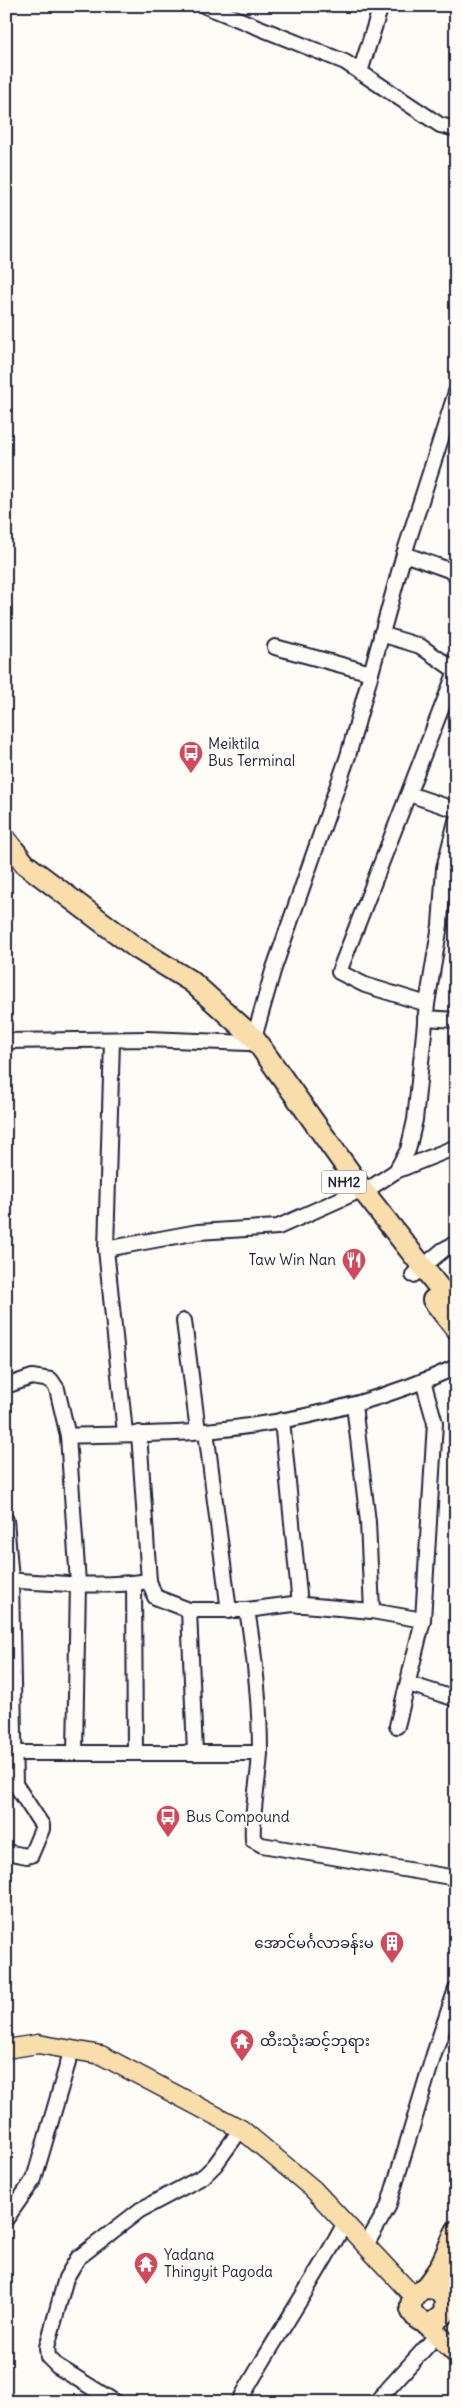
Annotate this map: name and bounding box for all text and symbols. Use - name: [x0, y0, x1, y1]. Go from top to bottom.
- place label: Meiktila Bus Terminal: [208, 734, 295, 770]
- bus stop icon: Meiktila Bus Terminal: [178, 740, 204, 774]
- road number: NH12: [322, 1170, 366, 1194]
- restaurant icon: Taw Win Nan: [341, 1247, 367, 1281]
- place label: Taw Win Nan: [248, 1250, 336, 1269]
- bus stop icon: Bus Compound: [155, 1804, 181, 1838]
- place label: Bus Compound: [186, 1807, 290, 1826]
- building icon: အောင်မင်္ဂလာခန်းမ: [379, 1930, 405, 1964]
- place label: အောင်မင်္ဂလာခန်းမ: [254, 1933, 374, 1955]
- temple icon: ထီးသုံးဆင့်ဘုရား: [229, 2028, 255, 2062]
- place label: ထီးသုံးဆင့်ဘုရား: [260, 2031, 370, 2053]
- place label: Yadana Thingyit Pagoda: [164, 2245, 273, 2281]
- temple icon: Yadana Thingyit Pagoda: [133, 2251, 159, 2285]

